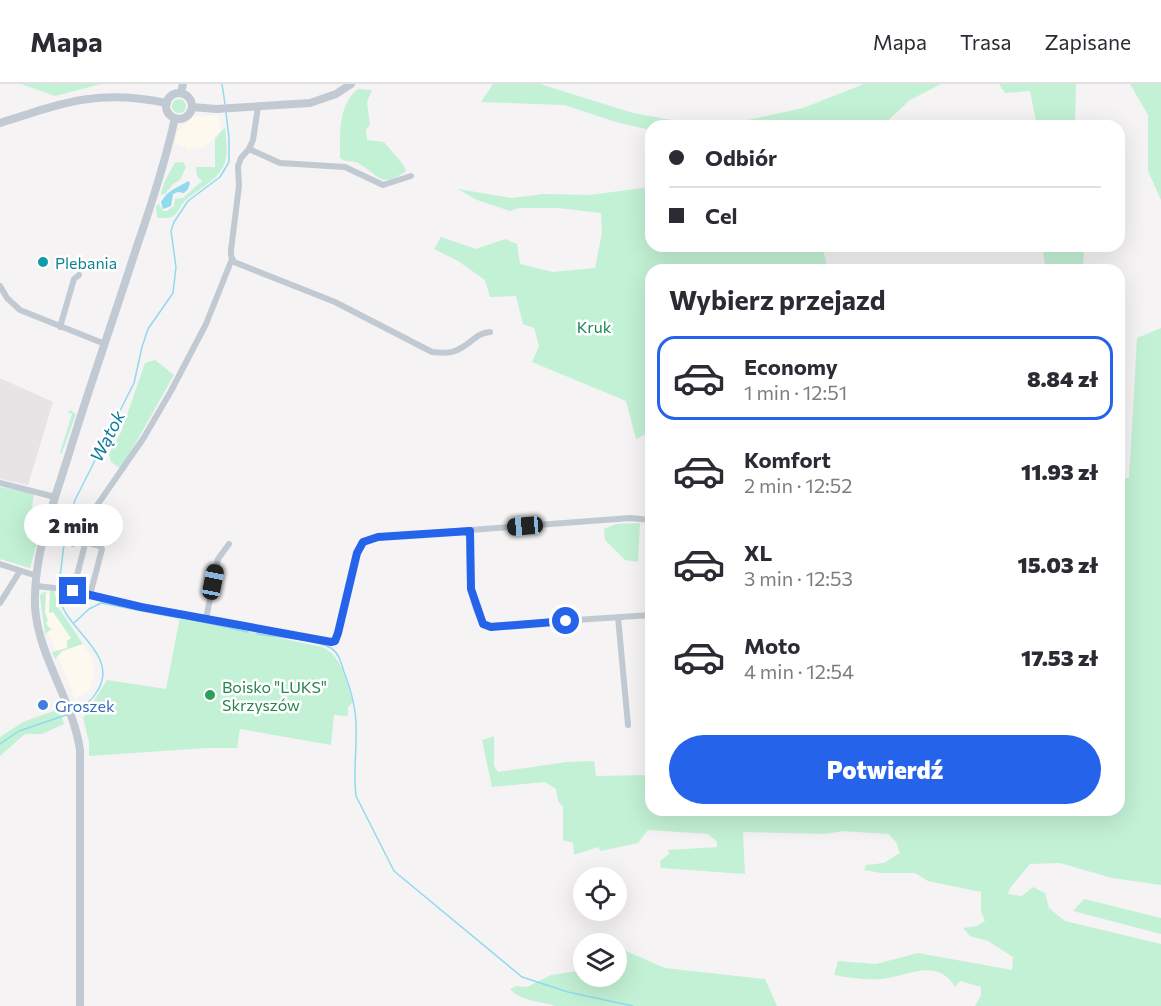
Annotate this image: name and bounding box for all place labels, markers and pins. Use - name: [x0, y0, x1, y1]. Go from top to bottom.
- place label: Plebania: [55, 253, 117, 272]
- marker: Plebania: [36, 255, 50, 269]
- place label: Boisko "LUKS" Skrzyszów: [222, 677, 327, 714]
- marker: Boisko "LUKS" Skrzyszów: [203, 688, 217, 702]
- place label: Groszek: [55, 696, 115, 715]
- marker: Groszek: [36, 698, 50, 712]

